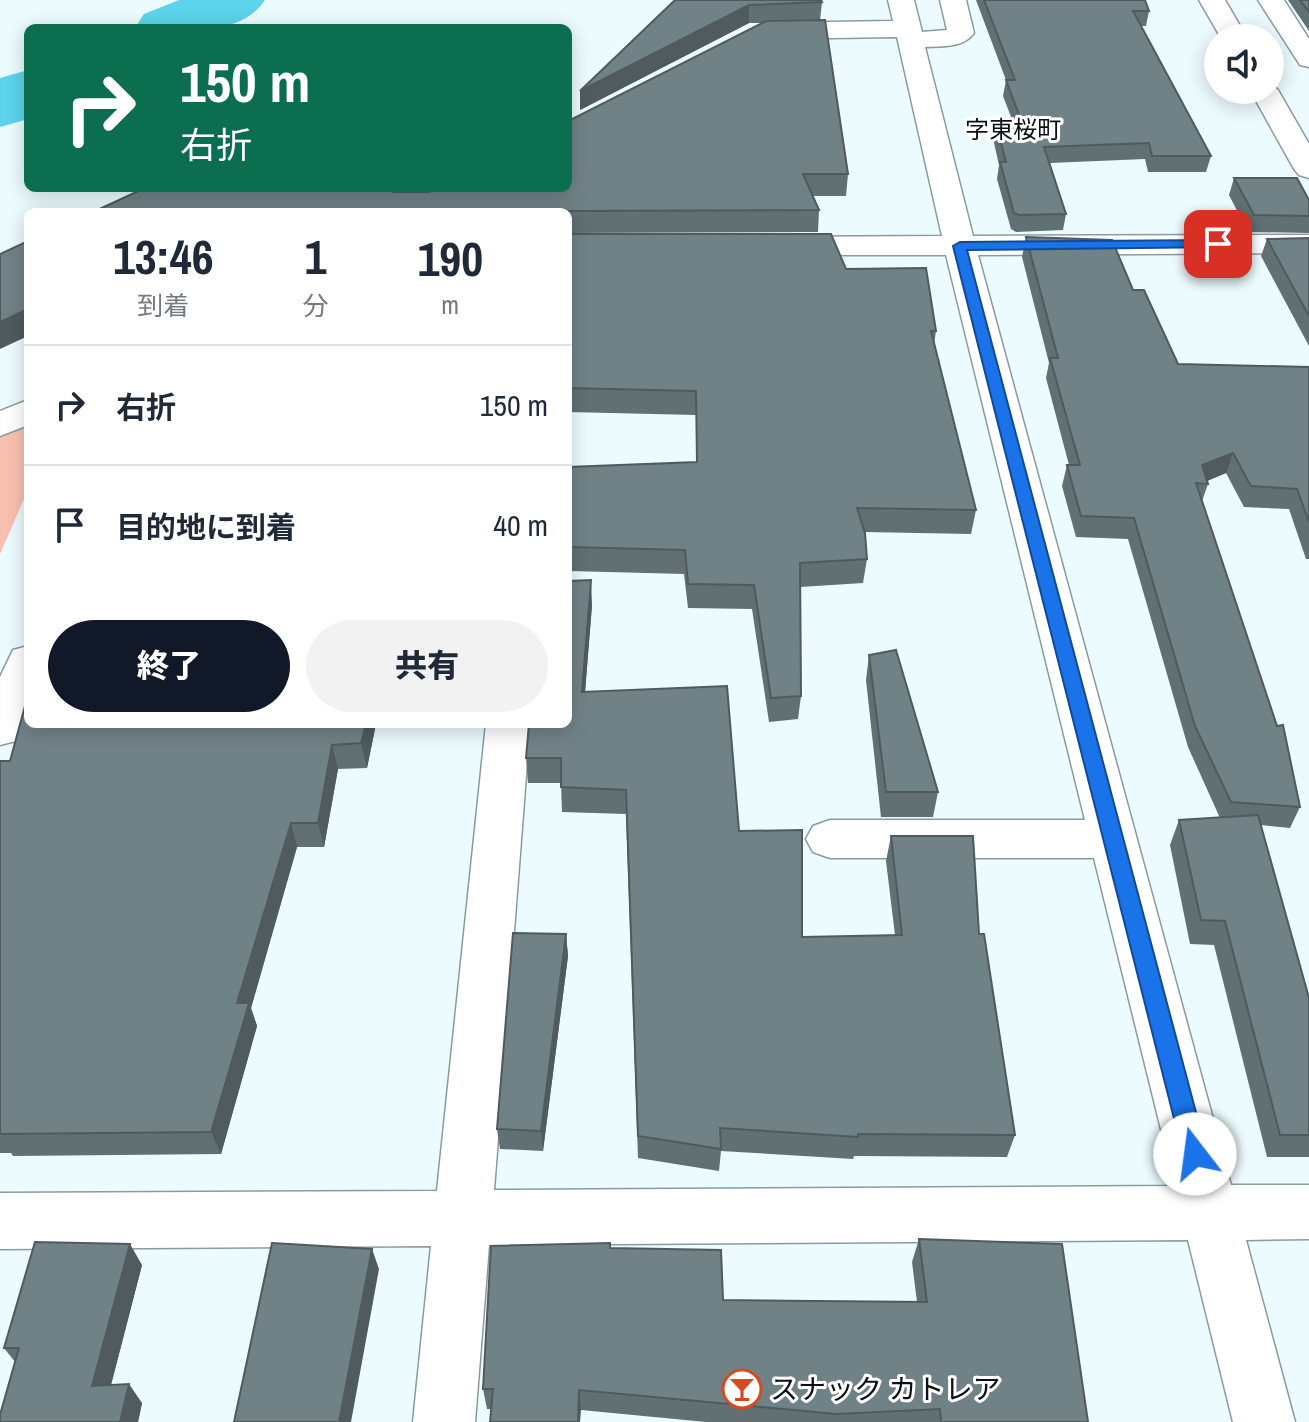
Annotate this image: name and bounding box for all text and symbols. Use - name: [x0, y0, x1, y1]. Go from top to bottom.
- map controls: [1204, 24, 1284, 104]
- button: sound: [1204, 24, 1284, 104]
- text: 150 m: [180, 44, 310, 119]
- icon: right: [48, 56, 152, 160]
- district label: 字東桜町: [965, 113, 1061, 145]
- text: 右折: [180, 121, 252, 169]
- pin: [1184, 210, 1252, 278]
- icon: arrive: [1196, 222, 1240, 266]
- text: 13:46: [113, 224, 214, 289]
- text: 1: [305, 224, 326, 289]
- text: 190: [417, 226, 483, 291]
- text: m: [441, 287, 459, 322]
- text: 到着: [137, 288, 189, 323]
- text: 分: [302, 288, 328, 323]
- icon: right: [48, 383, 92, 427]
- text: 150 m: [480, 385, 548, 425]
- text: 右折: [116, 387, 176, 427]
- icon: arrive: [48, 503, 92, 547]
- text: 40 m: [493, 505, 548, 545]
- text: 目的地に到着: [116, 507, 296, 547]
- button: 終了: [48, 620, 290, 712]
- button: 共有: [306, 620, 548, 712]
- position arrow: [1153, 1112, 1237, 1196]
- bar icon: スナック カトレア: [721, 1368, 763, 1410]
- place label: スナック カトレア: [770, 1370, 1000, 1408]

